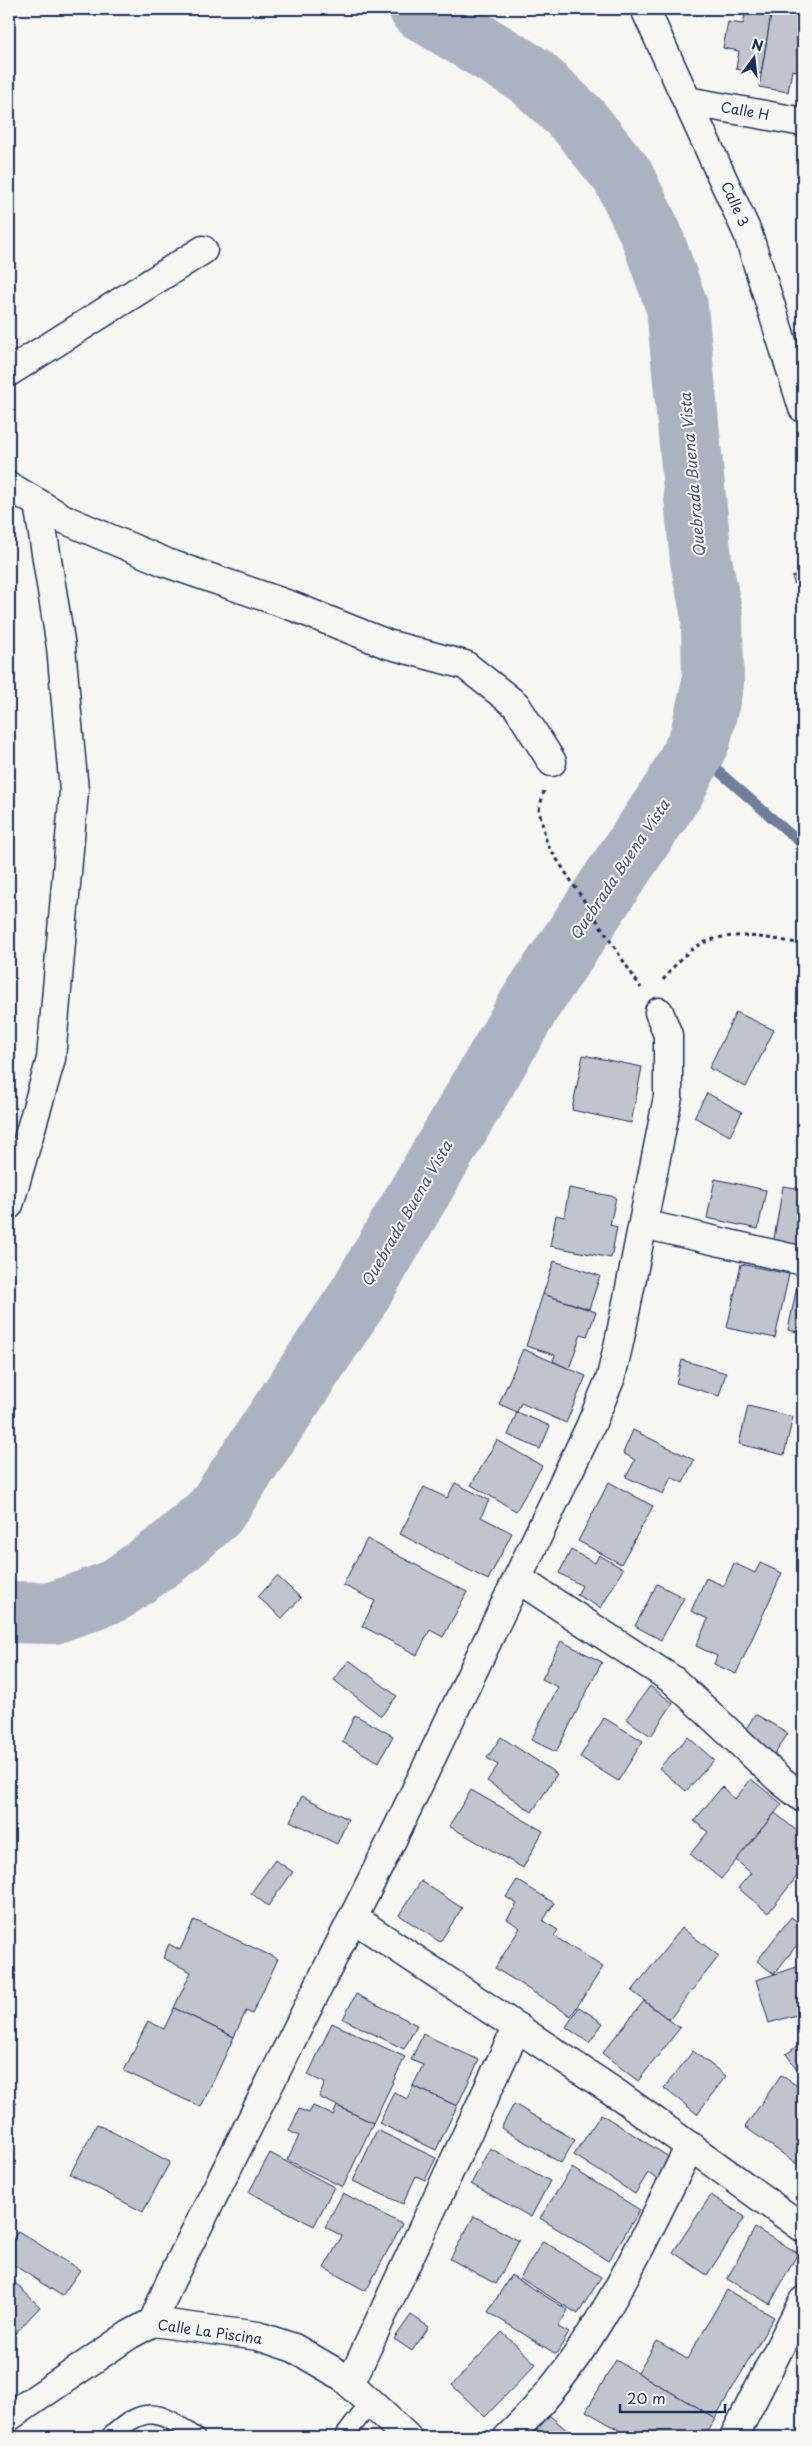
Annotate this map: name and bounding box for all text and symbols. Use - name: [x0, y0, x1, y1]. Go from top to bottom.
- north arrow: [730, 32, 780, 82]
- text: N: [749, 33, 766, 57]
- street label: Calle H: [719, 96, 771, 125]
- street label: Calle 3: [716, 178, 755, 230]
- water label: Quebrada Buena Vista: [673, 391, 710, 558]
- water label: Quebrada Buena Vista: [563, 794, 675, 944]
- water label: Quebrada Buena Vista: [354, 1135, 457, 1290]
- street label: Calle La Piscina: [156, 2314, 264, 2349]
- scale bar: [620, 2381, 724, 2413]
- text: 20 m: [627, 2386, 666, 2409]

